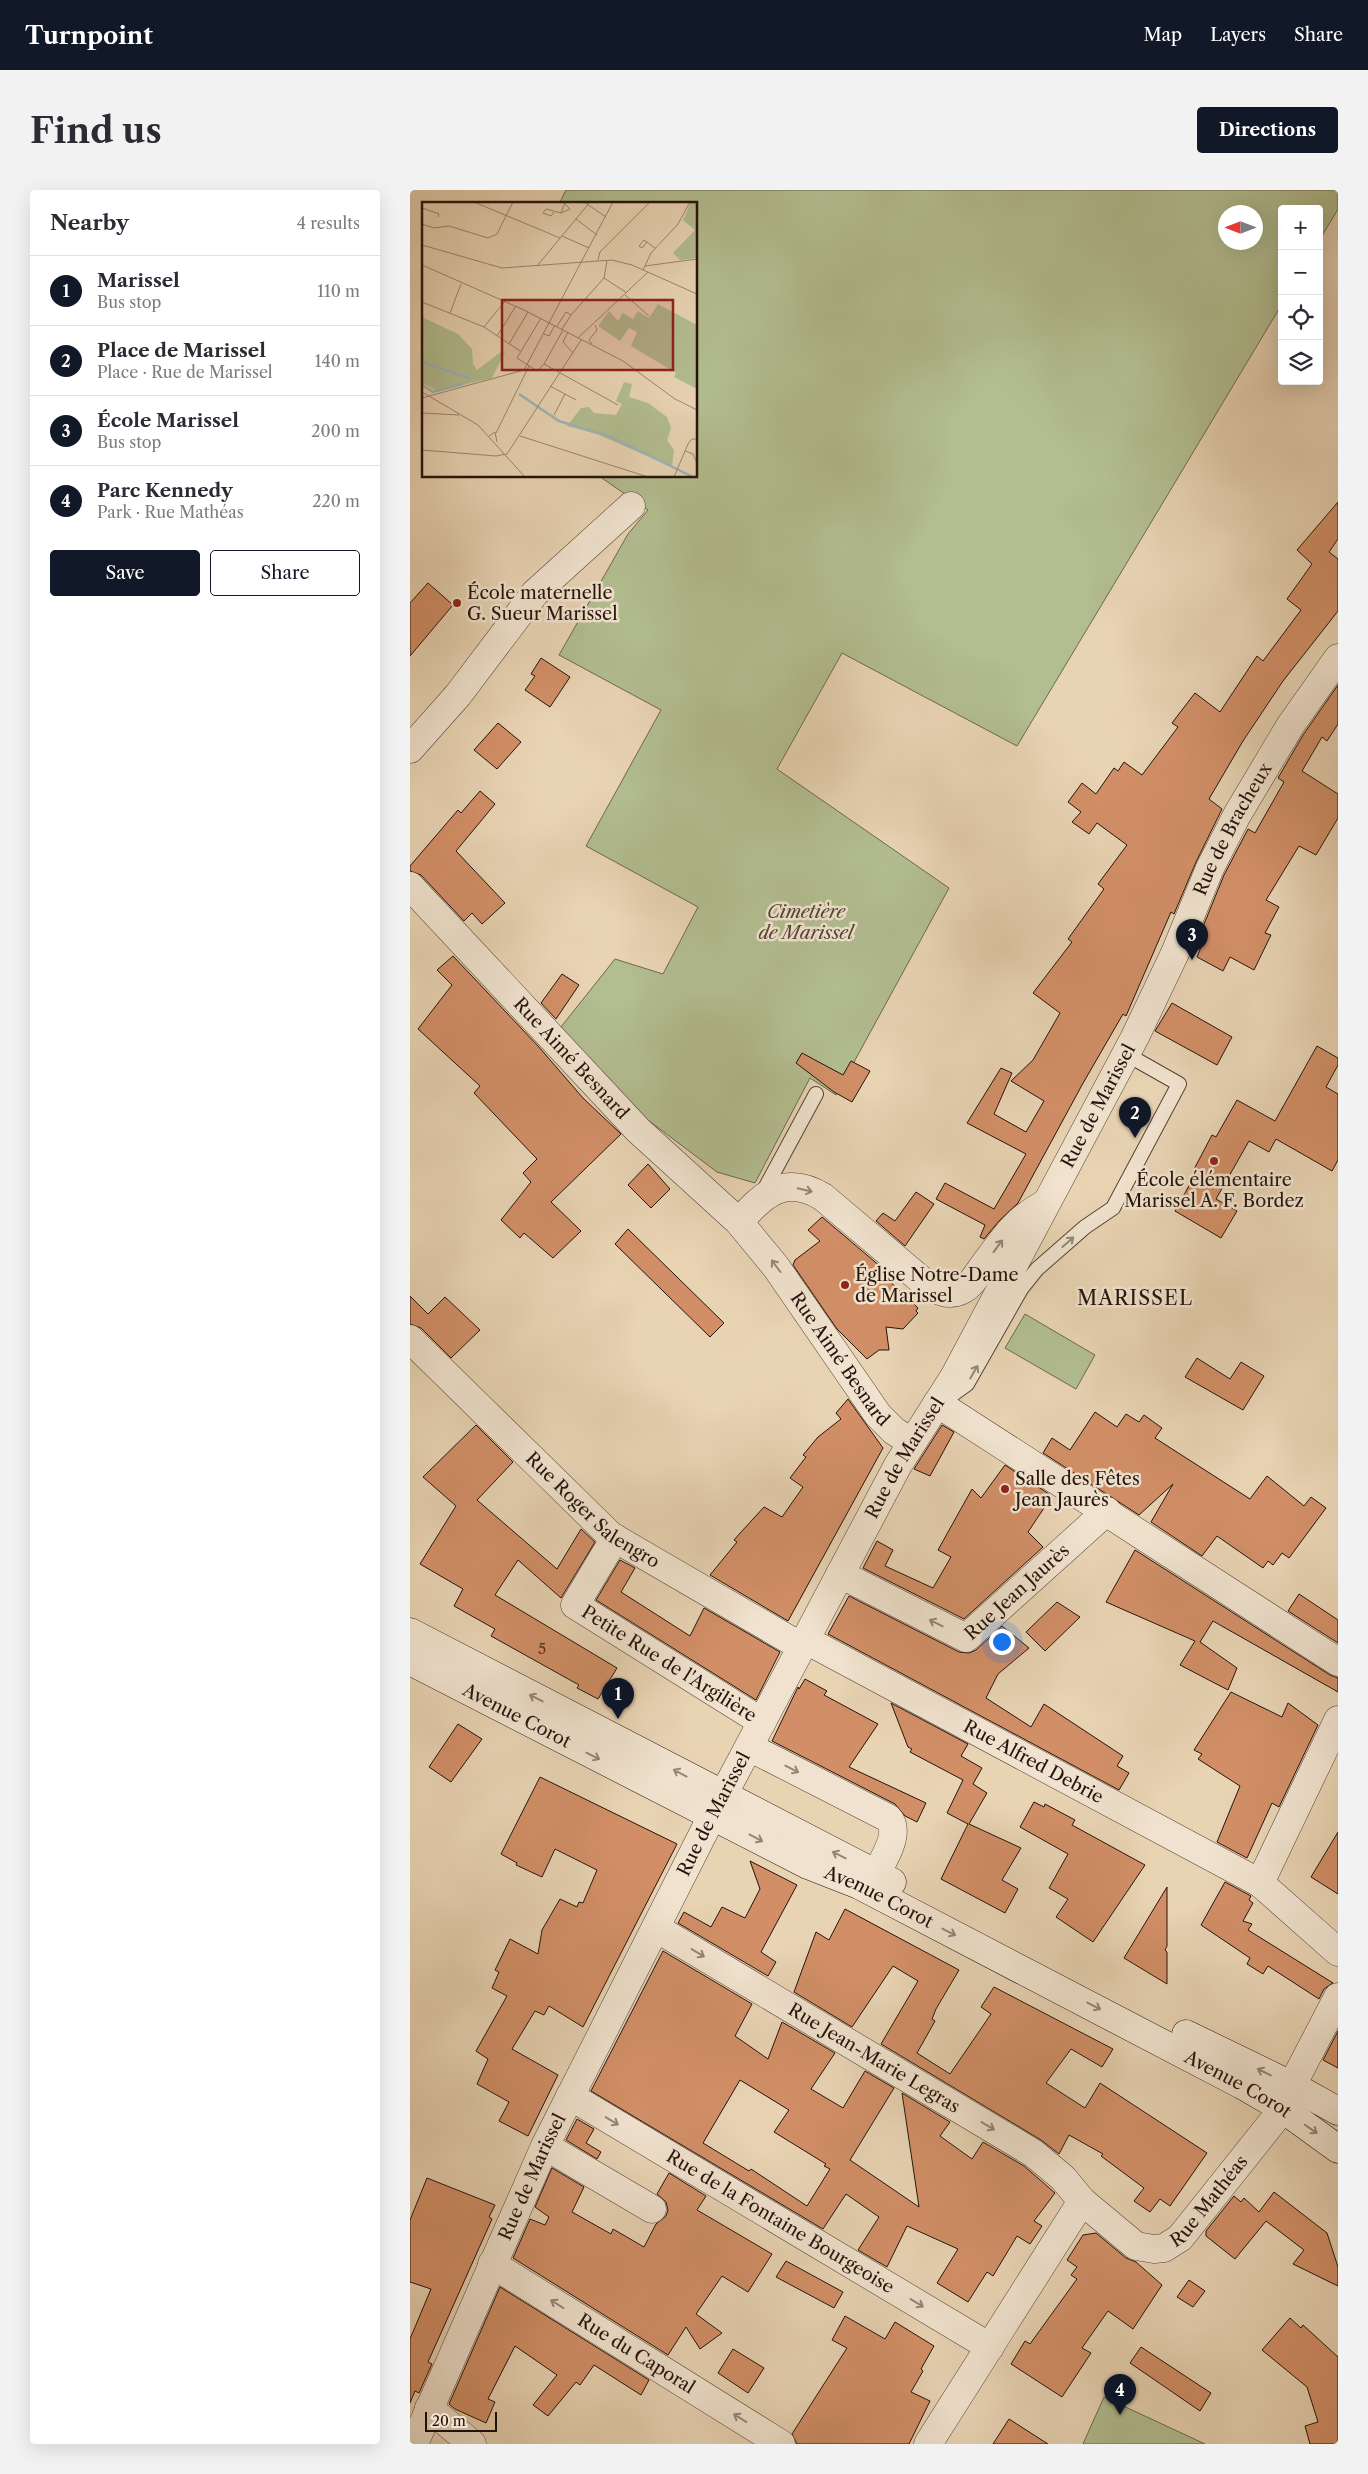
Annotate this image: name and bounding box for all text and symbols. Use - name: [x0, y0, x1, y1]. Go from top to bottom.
- text: Turnpoint: [25, 21, 153, 50]
- text: Map: [1144, 24, 1182, 46]
- text: Layers: [1210, 24, 1266, 46]
- text: Share: [1294, 24, 1343, 46]
- button: Directions: [1197, 107, 1338, 153]
- text: Find us: [30, 109, 162, 152]
- inset map: [422, 202, 698, 478]
- north arrow: [1218, 205, 1263, 250]
- map controls: [1278, 205, 1323, 385]
- button: +: [1278, 205, 1323, 250]
- text: Nearby: [50, 210, 129, 235]
- text: 4 results: [297, 213, 360, 233]
- button: −: [1278, 250, 1323, 295]
- text: Marissel: [97, 269, 180, 292]
- text: 1: [62, 281, 70, 301]
- text: 110 m: [317, 281, 360, 301]
- text: Bus stop: [97, 292, 161, 312]
- button: locate: [1278, 295, 1323, 340]
- text: Place de Marissel: [97, 339, 266, 362]
- button: layers: [1278, 340, 1323, 385]
- text: 2: [61, 351, 71, 371]
- text: 140 m: [315, 351, 360, 371]
- text: Place · Rue de Marissel: [97, 362, 273, 382]
- text: École Marissel: [97, 409, 239, 432]
- text: 3: [61, 421, 71, 441]
- text: 200 m: [311, 421, 360, 441]
- text: Bus stop: [97, 432, 161, 452]
- text: Parc Kennedy: [97, 479, 233, 502]
- text: 4: [61, 491, 71, 511]
- text: 220 m: [312, 491, 360, 511]
- text: Park · Rue Mathéas: [97, 502, 244, 522]
- button: Save: [50, 550, 200, 596]
- button: Share: [210, 550, 360, 596]
- place label: École maternelle G. Sueur Marissel: [467, 581, 618, 625]
- marker: École maternelle G. Sueur Marissel: [451, 597, 463, 609]
- street label: Rue de Bracheux: [1189, 758, 1277, 899]
- park label: Cimetière de Marissel: [758, 901, 856, 944]
- pin: 3: [1176, 919, 1208, 960]
- street label: Rue Aimé Besnard: [509, 993, 633, 1124]
- street label: Rue de Marissel: [1056, 1040, 1140, 1171]
- pin: 2: [1119, 1097, 1151, 1138]
- marker: École élémentaire Marissel A. F. Bordez: [1208, 1155, 1220, 1167]
- place label: École élémentaire Marissel A. F. Bordez: [1124, 1168, 1304, 1212]
- one-way arrow: [797, 1186, 813, 1195]
- one-way arrow: [1061, 1236, 1074, 1247]
- one-way arrow: [993, 1239, 1003, 1253]
- one-way arrow: [770, 1260, 781, 1273]
- place label: Église Notre-Dame de Marissel: [855, 1263, 1019, 1307]
- marker: Église Notre-Dame de Marissel: [839, 1279, 851, 1291]
- district label: MARISSEL: [1077, 1286, 1193, 1310]
- street label: Rue Aimé Besnard: [786, 1288, 894, 1431]
- one-way arrow: [969, 1365, 979, 1380]
- street label: Rue de Marissel: [861, 1393, 949, 1522]
- street label: Rue Roger Salengro: [521, 1447, 664, 1573]
- place label: Salle des Fêtes Jean Jaurès: [1012, 1468, 1140, 1511]
- marker: Salle des Fêtes Jean Jaurès: [999, 1483, 1011, 1495]
- street label: Rue Jean Jaurès: [960, 1539, 1074, 1645]
- street label: Petite Rue de l'Argilière: [578, 1601, 761, 1727]
- one-way arrow: [929, 1618, 944, 1627]
- your location: [989, 1629, 1015, 1655]
- house number: 5: [538, 1639, 546, 1658]
- street label: Avenue Corot: [458, 1678, 575, 1753]
- pin: 1: [602, 1678, 634, 1719]
- one-way arrow: [529, 1693, 544, 1702]
- street label: Rue Alfred Debrie: [960, 1715, 1107, 1808]
- street label: Rue de Marissel: [672, 1748, 755, 1880]
- one-way arrow: [585, 1752, 600, 1761]
- one-way arrow: [785, 1764, 800, 1774]
- one-way arrow: [673, 1768, 688, 1778]
- one-way arrow: [748, 1834, 763, 1843]
- one-way arrow: [832, 1850, 847, 1859]
- street label: Avenue Corot: [820, 1861, 938, 1933]
- one-way arrow: [941, 1928, 956, 1937]
- one-way arrow: [691, 1948, 705, 1958]
- street label: Rue Jean-Marie Legras: [784, 1998, 964, 2118]
- one-way arrow: [1086, 2001, 1101, 2011]
- street label: Avenue Corot: [1180, 2045, 1296, 2123]
- one-way arrow: [1257, 2067, 1272, 2076]
- street label: Rue de Marissel: [494, 2110, 571, 2244]
- one-way arrow: [605, 2116, 619, 2126]
- one-way arrow: [980, 2121, 994, 2131]
- one-way arrow: [1304, 2124, 1318, 2134]
- street label: Rue de la Fontaine Bourgeoise: [662, 2145, 898, 2298]
- street label: Rue Mathéas: [1166, 2151, 1252, 2252]
- one-way arrow: [551, 2299, 565, 2309]
- one-way arrow: [909, 2299, 923, 2309]
- street label: Rue du Caporal: [574, 2309, 699, 2399]
- pin: 4: [1104, 2374, 1136, 2415]
- scale bar: [425, 2409, 498, 2432]
- text: 20 m: [432, 2412, 466, 2430]
- one-way arrow: [733, 2413, 747, 2423]

